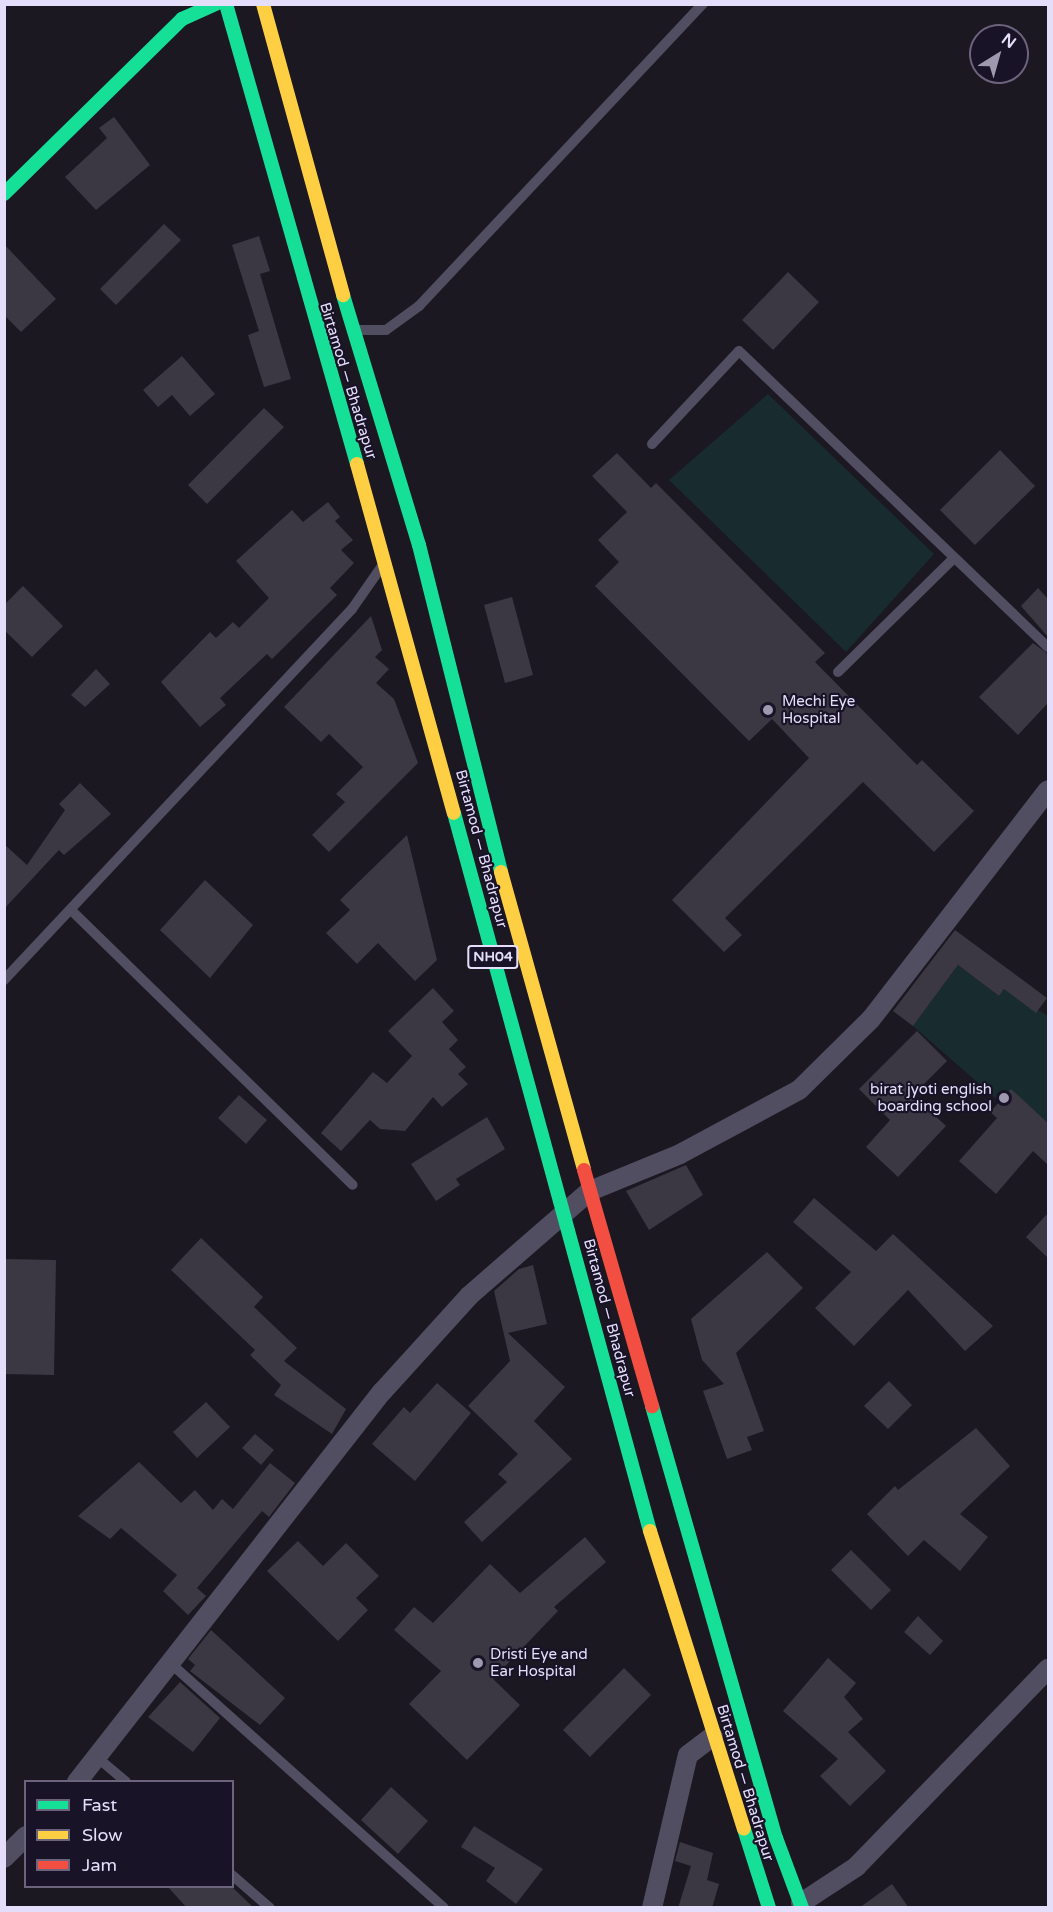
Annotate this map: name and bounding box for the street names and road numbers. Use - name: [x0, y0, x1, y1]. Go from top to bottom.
- street label: Birtamod — Bhadrapur: [316, 300, 380, 462]
- street label: Birtamod — Bhadrapur: [451, 768, 511, 930]
- road number: NH04: [466, 946, 520, 968]
- street label: Birtamod — Bhadrapur: [579, 1237, 639, 1399]
- street label: Birtamod — Bhadrapur: [713, 1702, 777, 1864]

